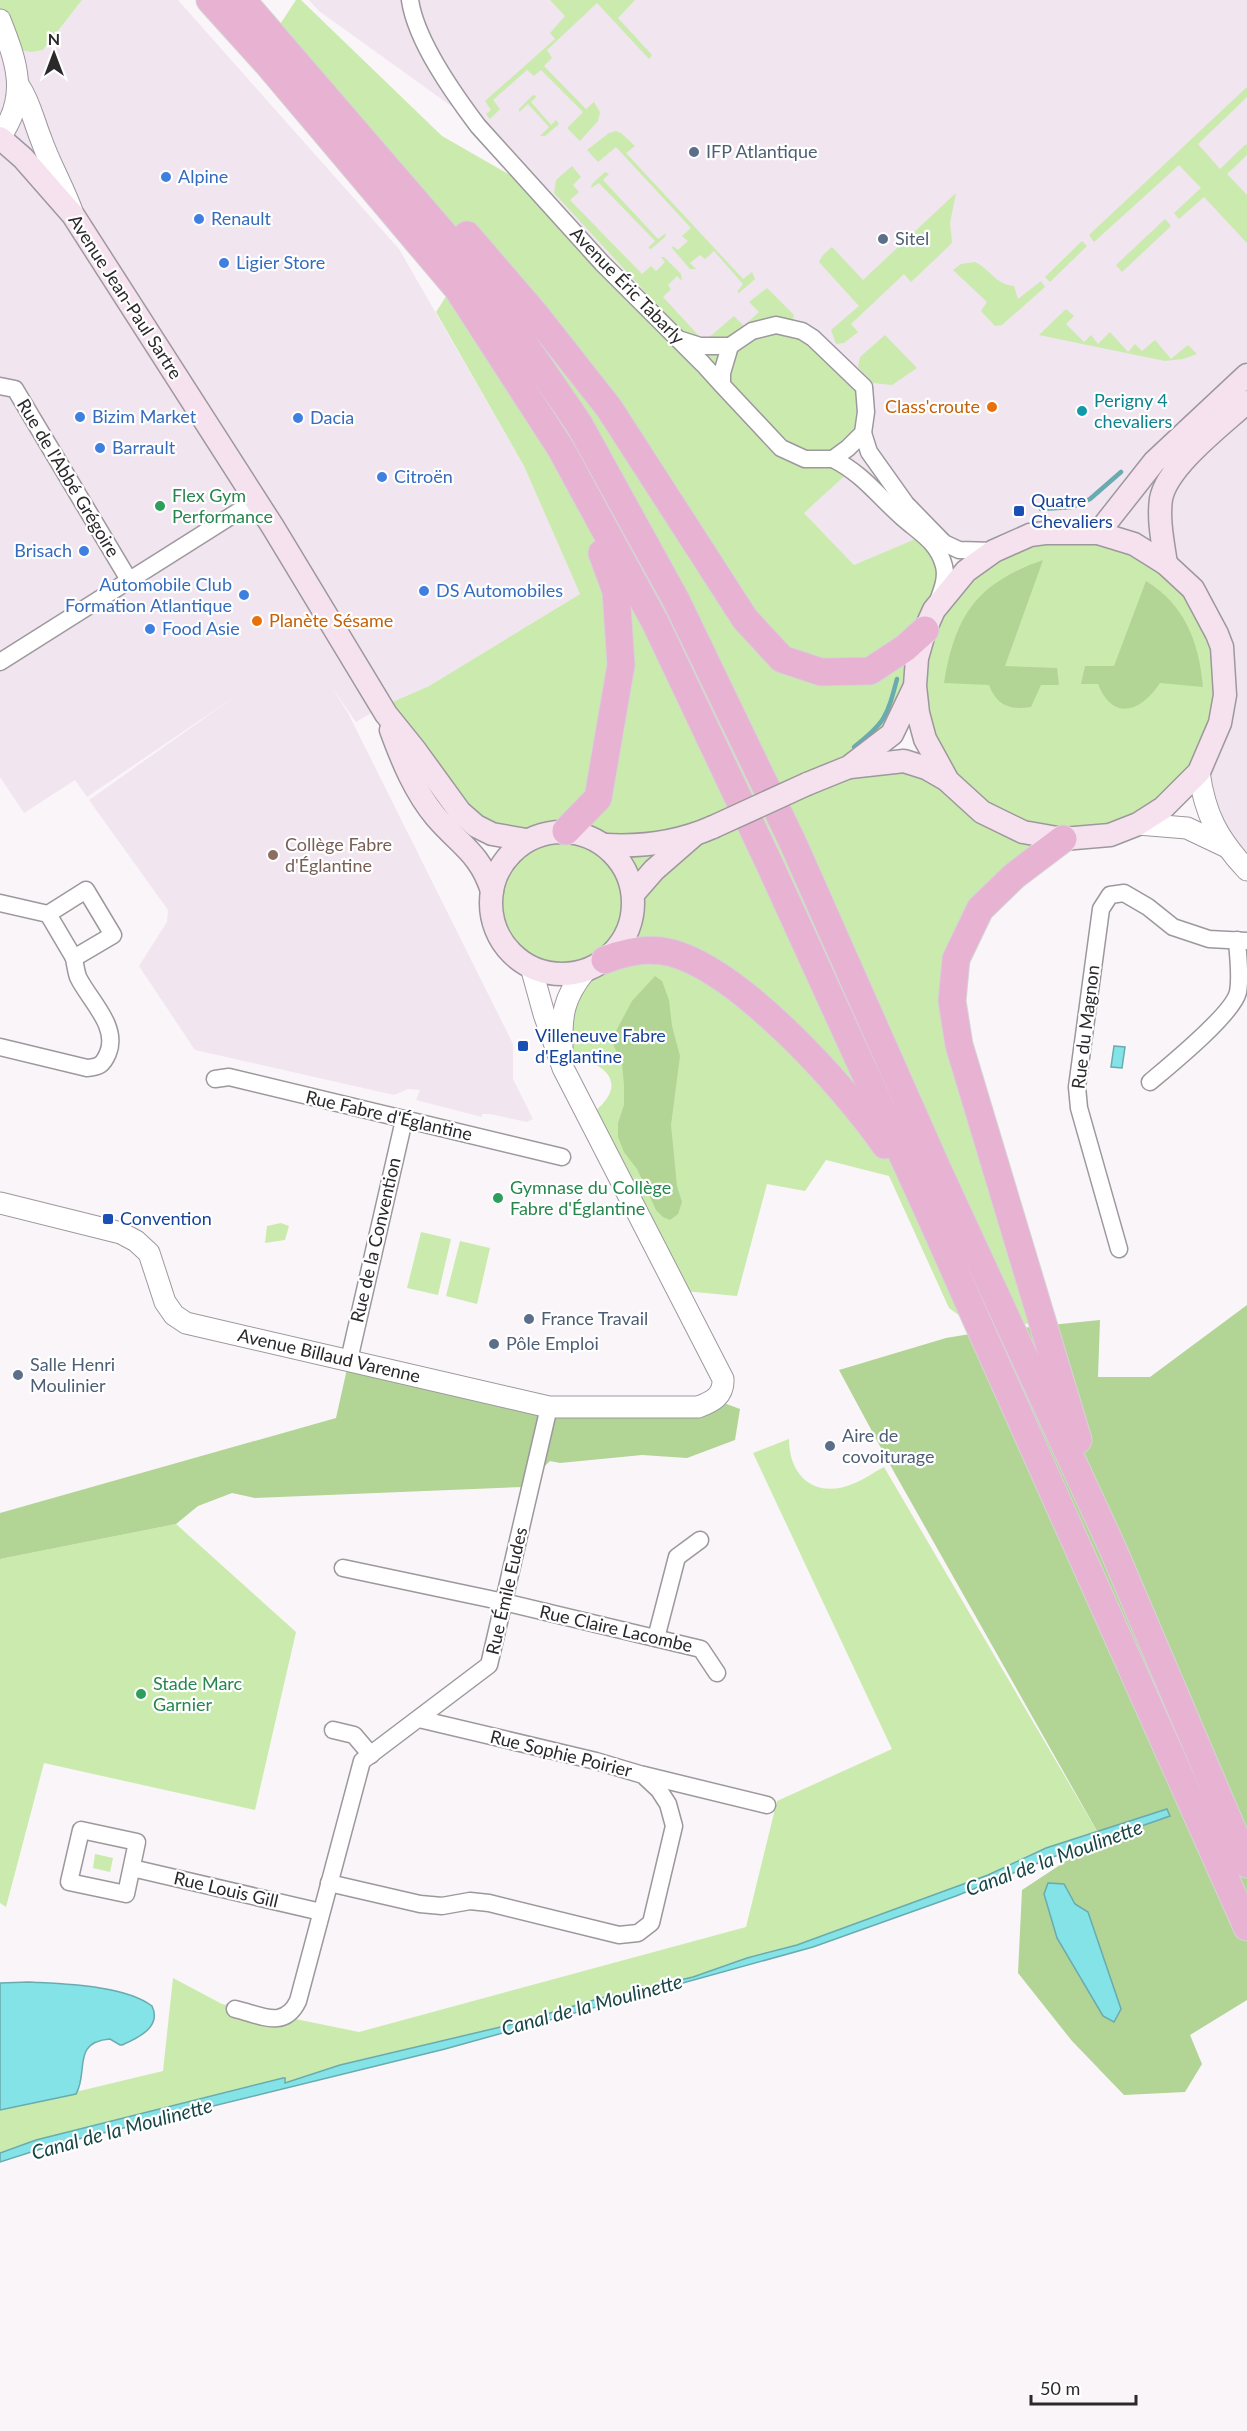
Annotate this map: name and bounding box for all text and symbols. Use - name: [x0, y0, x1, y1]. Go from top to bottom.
- north arrow: [24, 24, 84, 84]
- text: N: [48, 29, 60, 48]
- place label: IFP Atlantique: [706, 140, 817, 162]
- marker: IFP Atlantique: [687, 145, 701, 159]
- place label: Alpine: [178, 165, 228, 187]
- marker: Alpine: [159, 170, 173, 184]
- place label: Renault: [211, 207, 271, 229]
- street label: Avenue Jean-Paul Sartre: [64, 210, 187, 383]
- marker: Renault: [192, 212, 206, 226]
- street label: Avenue Éric Tabarly: [566, 222, 690, 349]
- place label: Sitel: [895, 227, 929, 249]
- marker: Sitel: [876, 232, 890, 246]
- place label: Ligier Store: [236, 251, 325, 273]
- marker: Ligier Store: [217, 256, 231, 270]
- place label: Perigny 4 chevaliers: [1094, 389, 1173, 432]
- street label: Rue de l'Abbé Grégoire: [13, 394, 125, 561]
- place label: Class'croute: [885, 395, 980, 417]
- marker: Class'croute: [985, 400, 999, 414]
- marker: Perigny 4 chevaliers: [1075, 404, 1089, 418]
- place label: Bizim Market: [92, 405, 197, 427]
- place label: Dacia: [310, 406, 354, 428]
- marker: Bizim Market: [73, 410, 87, 424]
- marker: Dacia: [291, 411, 305, 425]
- place label: Barrault: [112, 436, 176, 458]
- marker: Barrault: [93, 441, 107, 455]
- place label: Citroën: [394, 465, 453, 487]
- marker: Citroën: [375, 470, 389, 484]
- place label: Flex Gym Performance: [172, 484, 273, 527]
- place label: Quatre Chevaliers: [1031, 489, 1113, 532]
- marker: Flex Gym Performance: [153, 499, 167, 513]
- marker: Quatre Chevaliers: [1012, 504, 1026, 518]
- place label: Brisach: [14, 539, 72, 561]
- marker: Brisach: [77, 544, 91, 558]
- place label: Automobile Club Formation Atlantique: [65, 573, 232, 616]
- place label: DS Automobiles: [436, 579, 563, 601]
- marker: DS Automobiles: [417, 584, 431, 598]
- marker: Automobile Club Formation Atlantique: [237, 588, 251, 602]
- place label: Planète Sésame: [269, 609, 393, 631]
- marker: Planète Sésame: [250, 614, 264, 628]
- place label: Food Asie: [162, 617, 240, 639]
- marker: Food Asie: [143, 622, 157, 636]
- place label: Collège Fabre d'Églantine: [285, 833, 392, 876]
- marker: Collège Fabre d'Églantine: [266, 848, 280, 862]
- street label: Rue du Magnon: [1066, 964, 1104, 1090]
- place label: Villeneuve Fabre d'Eglantine: [535, 1024, 666, 1067]
- marker: Villeneuve Fabre d'Eglantine: [516, 1039, 530, 1053]
- street label: Rue Fabre d'Églantine: [304, 1085, 475, 1145]
- street label: Rue de la Convention: [345, 1155, 405, 1324]
- place label: Gymnase du Collège Fabre d'Églantine: [510, 1176, 671, 1219]
- marker: Gymnase du Collège Fabre d'Églantine: [491, 1191, 505, 1205]
- place label: Convention: [120, 1207, 212, 1229]
- marker: Convention: [101, 1212, 115, 1226]
- place label: France Travail: [541, 1307, 648, 1329]
- marker: France Travail: [522, 1312, 536, 1326]
- street label: Avenue Billaud Varenne: [236, 1323, 423, 1387]
- place label: Pôle Emploi: [506, 1332, 599, 1354]
- marker: Pôle Emploi: [487, 1337, 501, 1351]
- place label: Salle Henri Moulinier: [30, 1353, 115, 1396]
- marker: Salle Henri Moulinier: [11, 1368, 25, 1382]
- place label: Aire de covoiturage: [842, 1424, 935, 1467]
- marker: Aire de covoiturage: [823, 1439, 837, 1453]
- street label: Rue Émile Eudes: [481, 1525, 531, 1657]
- street label: Rue Claire Lacombe: [538, 1600, 695, 1656]
- place label: Stade Marc Garnier: [153, 1672, 243, 1715]
- marker: Stade Marc Garnier: [134, 1687, 148, 1701]
- street label: Rue Sophie Poirier: [488, 1725, 635, 1781]
- water label: Canal de la Moulinette: [962, 1814, 1145, 1900]
- street label: Rue Louis Gill: [172, 1866, 281, 1912]
- water label: Canal de la Moulinette: [499, 1968, 685, 2040]
- water label: Canal de la Moulinette: [29, 2092, 215, 2164]
- scale bar: [1031, 2368, 1136, 2406]
- text: 50 m: [1040, 2377, 1080, 2399]

